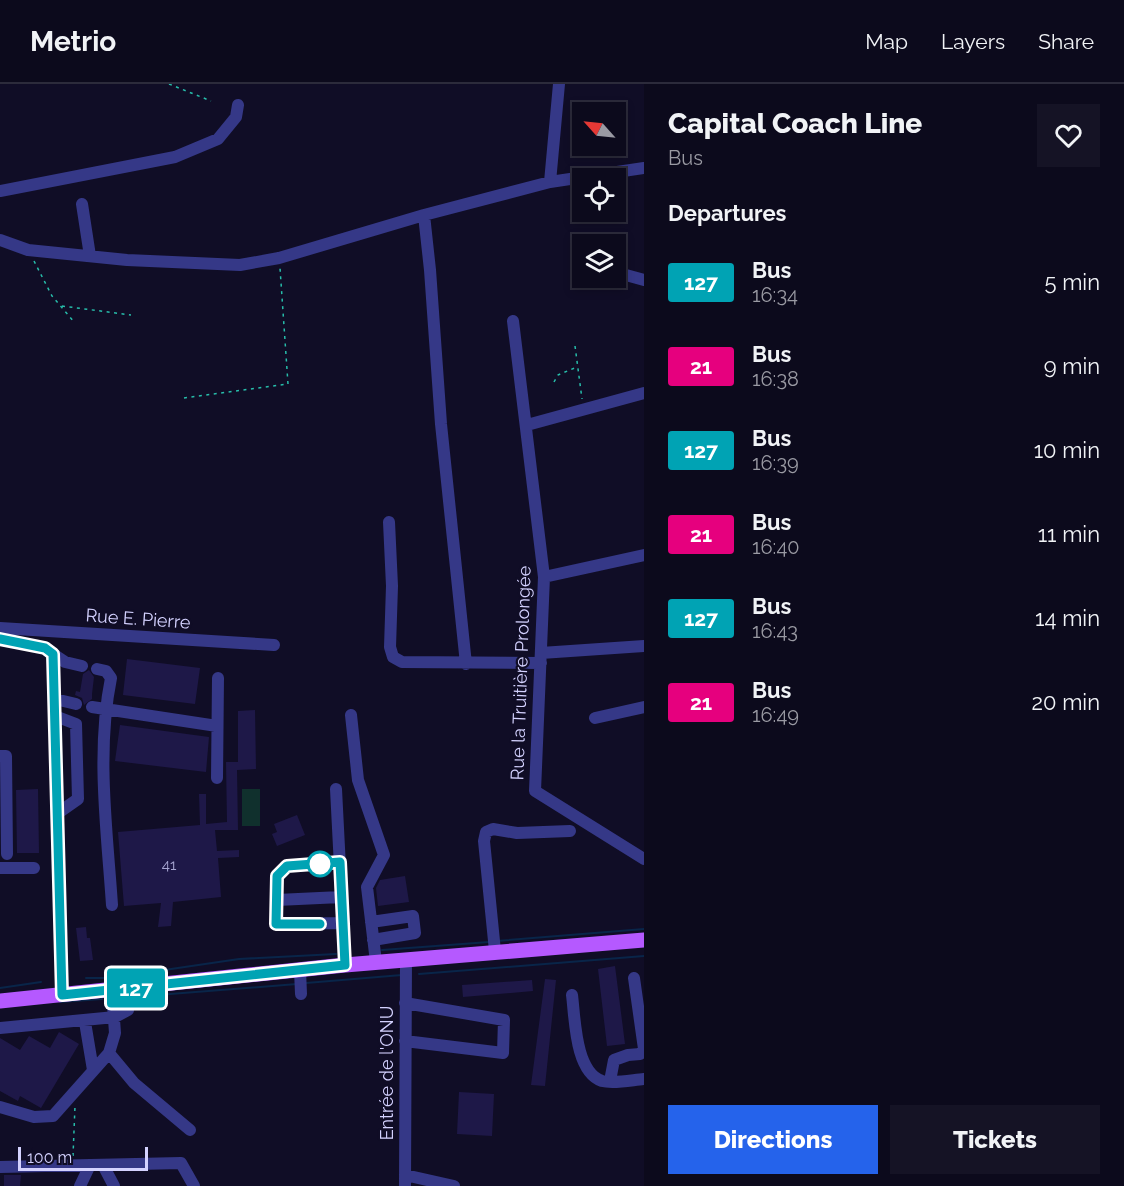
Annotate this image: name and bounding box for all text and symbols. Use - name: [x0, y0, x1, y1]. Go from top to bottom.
- text: Metrio: [30, 25, 116, 58]
- text: Map: [865, 29, 908, 54]
- text: Layers: [941, 29, 1005, 54]
- text: Share: [1038, 29, 1094, 54]
- north arrow: [572, 102, 626, 156]
- map controls: [572, 102, 626, 288]
- button: heart: [1037, 104, 1100, 167]
- text: Capital Coach Line: [668, 107, 922, 140]
- text: Bus: [668, 146, 703, 170]
- button: locate: [572, 168, 626, 222]
- text: Departures: [668, 200, 786, 226]
- button: layers: [572, 234, 626, 288]
- text: Bus: [752, 257, 791, 283]
- text: 5 min: [1045, 269, 1100, 295]
- text: 127: [684, 270, 718, 295]
- text: 16:34: [752, 283, 798, 307]
- text: Bus: [752, 341, 791, 367]
- text: 9 min: [1044, 353, 1100, 379]
- text: 21: [690, 354, 712, 379]
- text: 16:38: [752, 367, 799, 391]
- text: Bus: [752, 425, 791, 451]
- text: 10 min: [1034, 437, 1100, 463]
- text: 127: [684, 438, 718, 463]
- text: 16:39: [752, 451, 799, 475]
- text: Bus: [752, 509, 791, 535]
- text: 11 min: [1038, 521, 1100, 547]
- text: 21: [690, 522, 712, 547]
- text: 16:40: [752, 535, 800, 559]
- street label: Rue la Truitière Prolongée: [506, 565, 535, 781]
- text: Bus: [752, 593, 791, 619]
- street label: Rue E. Pierre: [85, 604, 192, 633]
- text: 14 min: [1035, 605, 1100, 631]
- text: 127: [684, 606, 718, 631]
- text: 16:43: [752, 619, 798, 643]
- text: Bus: [752, 677, 791, 703]
- text: 20 min: [1032, 689, 1100, 715]
- text: 21: [690, 690, 712, 715]
- text: 16:49: [752, 703, 799, 727]
- unlabelled marker: [307, 851, 333, 877]
- house number: 41: [162, 856, 177, 874]
- line badge: 127: [102, 968, 170, 1008]
- text: 127: [119, 976, 153, 1001]
- street label: Entrée de l'ONU: [376, 1006, 397, 1140]
- button: Directions: [668, 1105, 878, 1174]
- button: Tickets: [890, 1105, 1100, 1174]
- scale bar: [18, 1144, 148, 1172]
- text: 100 m: [27, 1148, 72, 1167]

